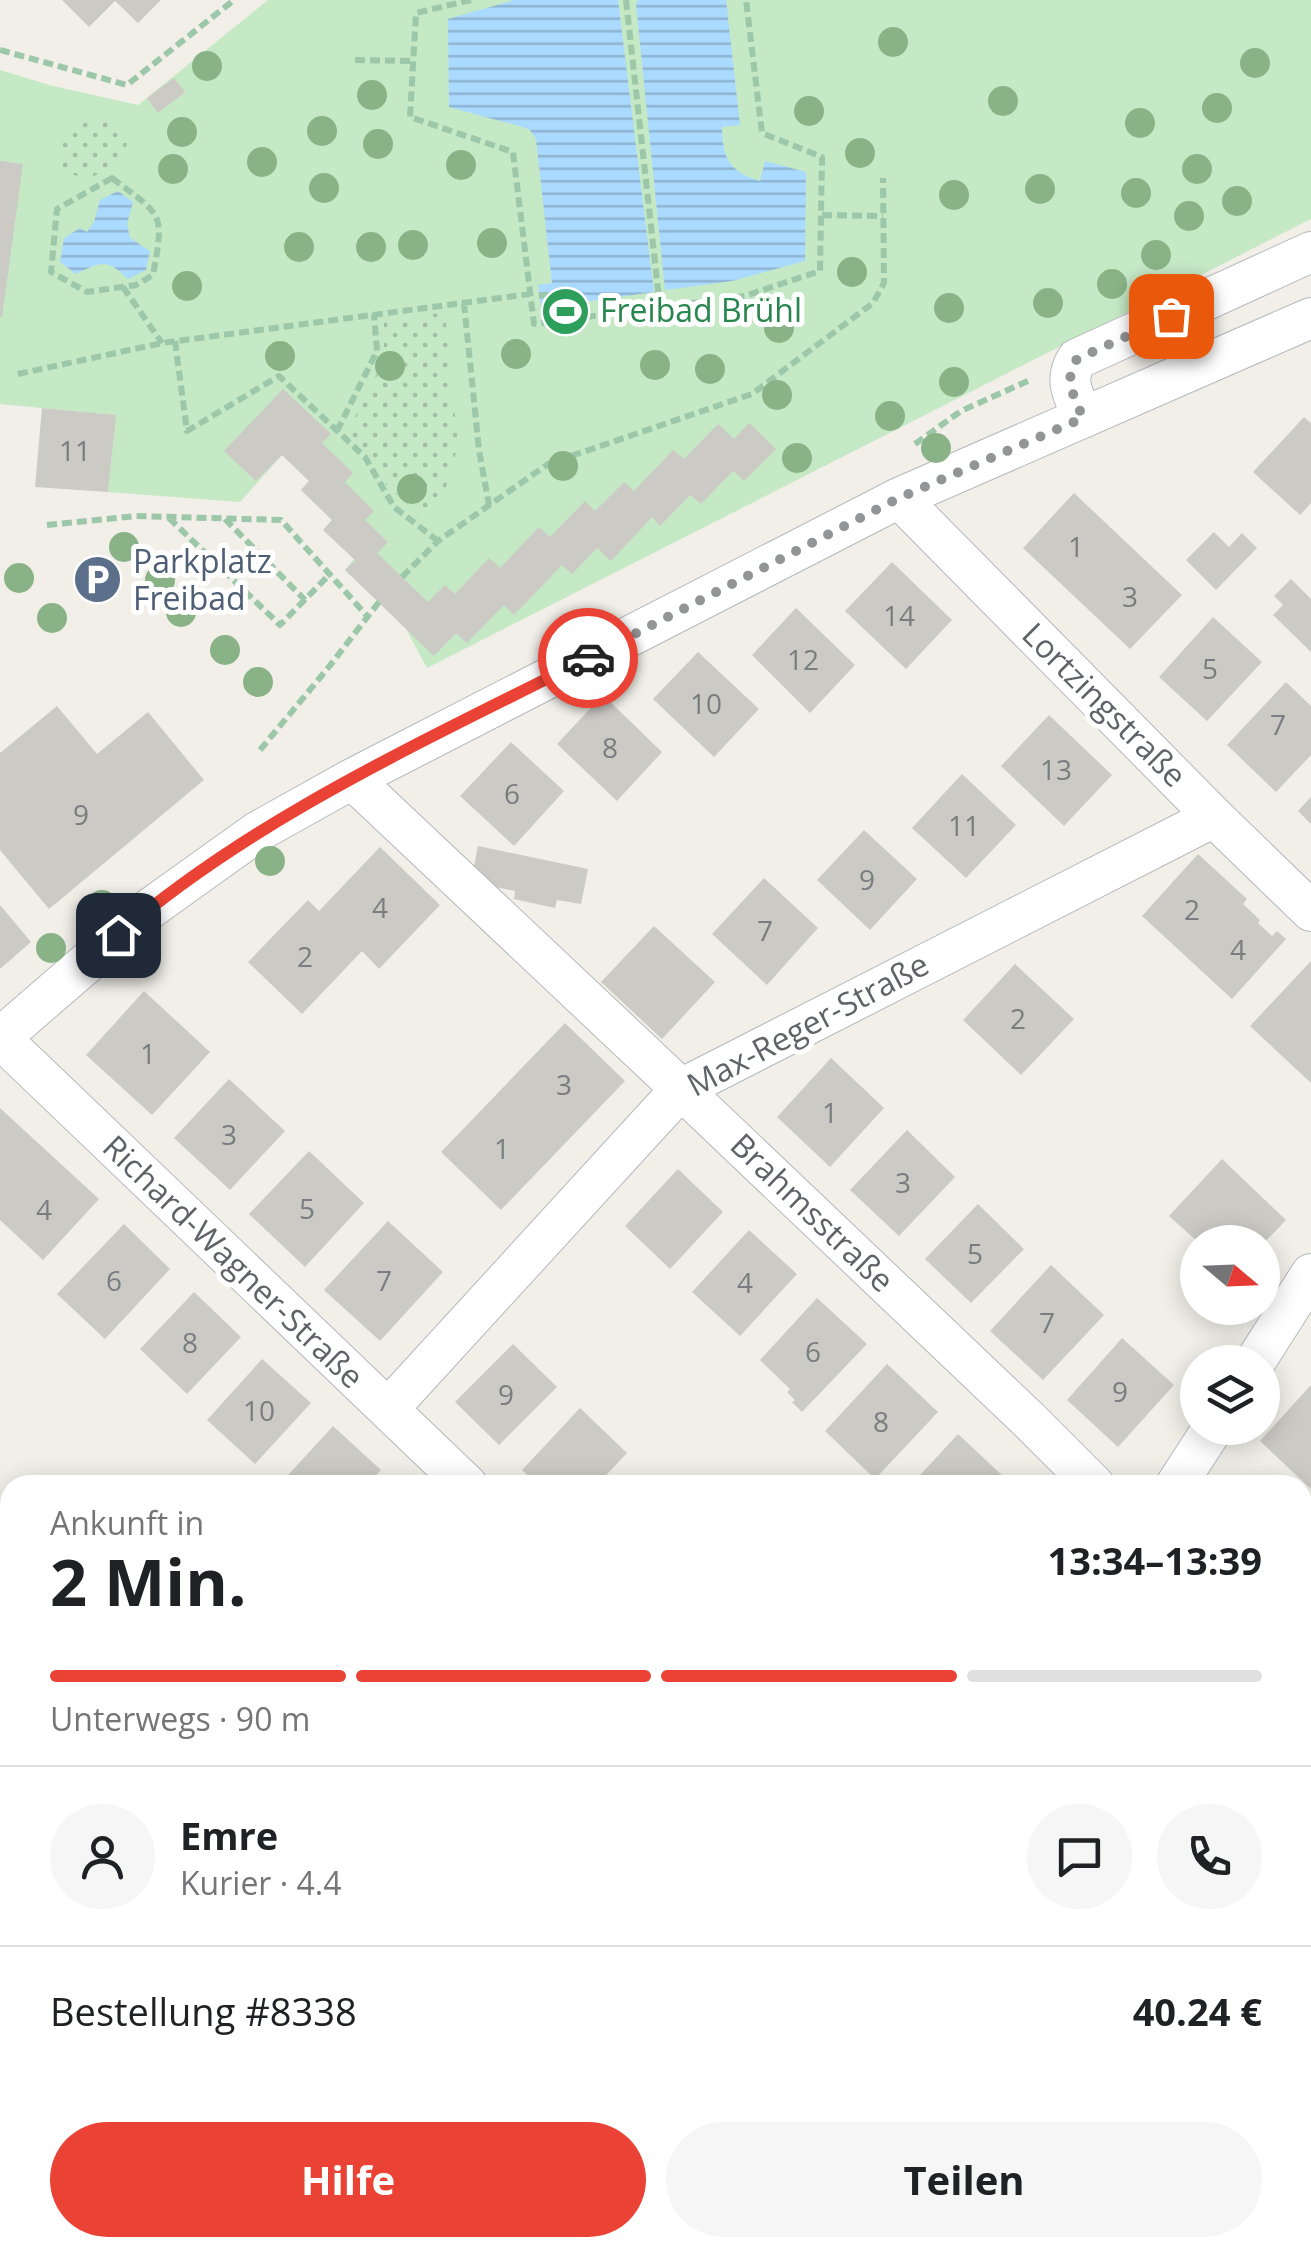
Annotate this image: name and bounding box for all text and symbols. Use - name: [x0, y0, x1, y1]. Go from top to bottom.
- pin: [1129, 274, 1214, 359]
- sports icon: Freibad Brühl: [539, 285, 591, 337]
- place label: Freibad Brühl: [600, 288, 802, 331]
- icon: bag: [1144, 289, 1199, 344]
- house number: 11: [59, 431, 91, 469]
- house number: 1: [1068, 527, 1084, 565]
- place label: Parkplatz Freibad: [133, 539, 272, 619]
- parking icon: Parkplatz Freibad: [72, 554, 124, 606]
- house number: 3: [1122, 577, 1138, 615]
- house number: 14: [883, 596, 915, 634]
- courier: [538, 608, 638, 708]
- street label: Lortzingstraße: [1014, 612, 1197, 795]
- icon: car: [561, 631, 616, 686]
- house number: 12: [787, 640, 819, 678]
- house number: 5: [1202, 649, 1218, 687]
- house number: 10: [690, 684, 722, 722]
- house number: 7: [1270, 705, 1286, 743]
- house number: 8: [602, 728, 618, 766]
- house number: 13: [1040, 750, 1072, 788]
- house number: 6: [504, 774, 520, 812]
- house number: 9: [73, 795, 89, 833]
- house number: 11: [948, 806, 980, 844]
- house number: 9: [859, 860, 875, 898]
- house number: 4: [372, 888, 388, 926]
- house number: 2: [1184, 890, 1200, 928]
- pin: [76, 893, 161, 978]
- icon: home: [91, 908, 146, 963]
- house number: 7: [757, 911, 773, 949]
- house number: 4: [1230, 930, 1246, 968]
- house number: 2: [297, 937, 313, 975]
- street label: Max-Reger-Straße: [679, 942, 936, 1106]
- house number: 2: [1010, 999, 1026, 1037]
- house number: 1: [140, 1034, 156, 1072]
- house number: 3: [556, 1065, 572, 1103]
- house number: 1: [822, 1093, 838, 1131]
- house number: 3: [221, 1115, 237, 1153]
- street label: Brahmsstraße: [722, 1123, 904, 1301]
- street label: Richard-Wagner-Straße: [94, 1125, 374, 1397]
- house number: 1: [494, 1129, 510, 1167]
- house number: 3: [895, 1163, 911, 1201]
- house number: 5: [299, 1189, 315, 1227]
- house number: 4: [36, 1190, 52, 1228]
- north arrow: [1180, 1225, 1280, 1325]
- map controls: [1180, 1225, 1280, 1445]
- house number: 5: [967, 1234, 983, 1272]
- house number: 6: [106, 1261, 122, 1299]
- house number: 7: [376, 1261, 392, 1299]
- house number: 4: [737, 1263, 753, 1301]
- house number: 7: [1039, 1303, 1055, 1341]
- house number: 8: [182, 1323, 198, 1361]
- house number: 6: [805, 1332, 821, 1370]
- button: layers: [1180, 1345, 1280, 1445]
- house number: 9: [1112, 1372, 1128, 1410]
- house number: 9: [498, 1375, 514, 1413]
- house number: 10: [243, 1391, 275, 1429]
- house number: 8: [873, 1402, 889, 1440]
- text: Ankunft in: [50, 1501, 204, 1544]
- text: 13:34–13:39: [1048, 1534, 1262, 1586]
- text: 2 Min.: [50, 1537, 246, 1625]
- text: Unterwegs · 90 m: [50, 1697, 310, 1740]
- button: person: [50, 1804, 155, 1909]
- button: chat: [1027, 1804, 1132, 1909]
- button: phone: [1157, 1804, 1262, 1909]
- text: Emre: [180, 1809, 278, 1861]
- text: Kurier · 4.4: [180, 1861, 341, 1904]
- text: Bestellung #8338: [50, 1985, 357, 2037]
- text: 40.24 €: [1133, 1985, 1262, 2037]
- button: Hilfe: [50, 2122, 646, 2237]
- button: Teilen: [666, 2122, 1262, 2237]

